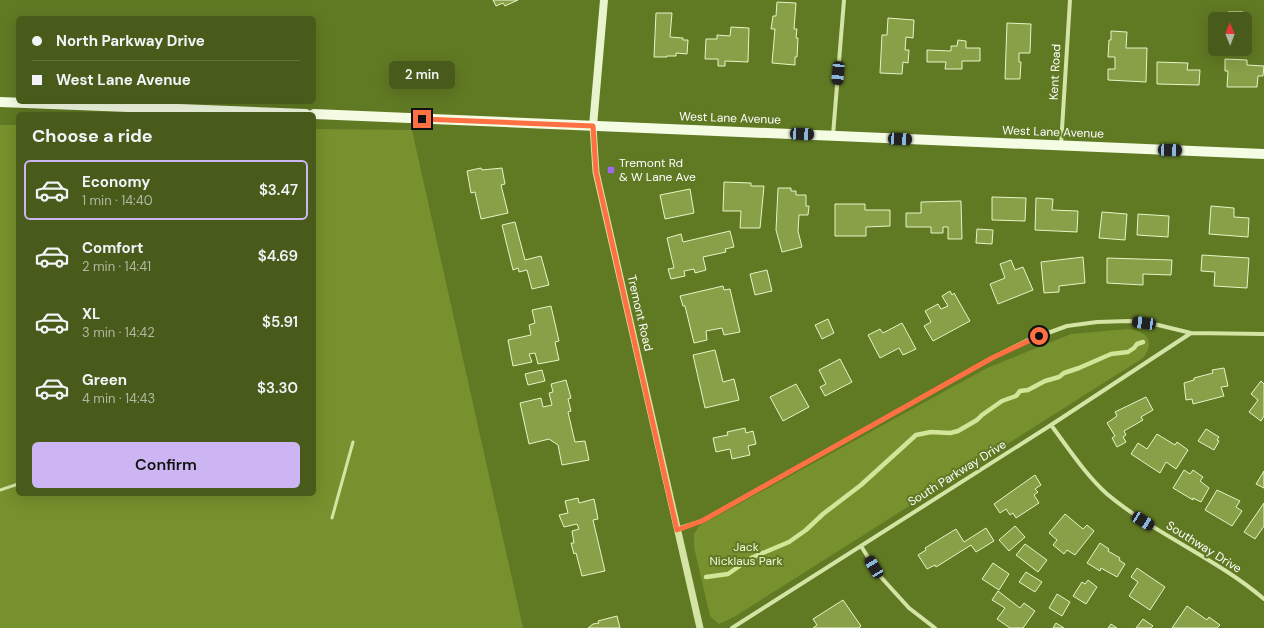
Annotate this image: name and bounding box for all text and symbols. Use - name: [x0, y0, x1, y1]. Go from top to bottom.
- north arrow: [1208, 12, 1252, 56]
- map controls: [1208, 12, 1252, 56]
- text: North Parkway Drive: [56, 31, 205, 51]
- street label: Kent Road: [1046, 44, 1064, 100]
- callout: 2 min: [389, 61, 455, 89]
- car: [831, 61, 845, 85]
- text: 2 min: [405, 66, 439, 83]
- text: West Lane Avenue: [56, 70, 191, 90]
- street label: West Lane Avenue: [679, 108, 781, 128]
- route end: [413, 110, 431, 128]
- street label: West Lane Avenue: [1002, 122, 1104, 142]
- text: Choose a ride: [32, 124, 153, 148]
- car: [790, 127, 814, 141]
- car: [888, 132, 912, 146]
- car: [1158, 144, 1182, 156]
- place label: Tremont Rd & W Lane Ave: [619, 155, 696, 185]
- marker: Tremont Rd & W Lane Ave: [606, 165, 616, 175]
- icon: car: [34, 172, 70, 208]
- text: Economy: [82, 172, 150, 192]
- text: $3.47: [259, 180, 298, 200]
- text: 1 min · 14:40: [82, 192, 153, 209]
- icon: car: [34, 238, 70, 274]
- text: Comfort: [82, 238, 143, 258]
- text: $4.69: [258, 246, 298, 266]
- text: 2 min · 14:41: [82, 258, 151, 275]
- street label: Tremont Road: [623, 273, 657, 353]
- icon: car: [34, 304, 70, 340]
- text: XL: [82, 304, 100, 324]
- text: $5.91: [262, 312, 298, 332]
- car: [1131, 316, 1157, 330]
- text: 3 min · 14:42: [82, 324, 155, 341]
- route start: [1030, 327, 1048, 345]
- icon: car: [34, 370, 70, 406]
- text: Green: [82, 370, 127, 390]
- text: $3.30: [257, 378, 298, 398]
- text: 4 min · 14:43: [82, 390, 155, 407]
- street label: South Parkway Drive: [905, 436, 1009, 510]
- button: Confirm: [32, 442, 300, 488]
- car: [1130, 510, 1156, 532]
- street label: Southway Drive: [1163, 517, 1245, 577]
- park label: Jack Nicklaus Park: [709, 539, 783, 569]
- car: [863, 554, 885, 580]

